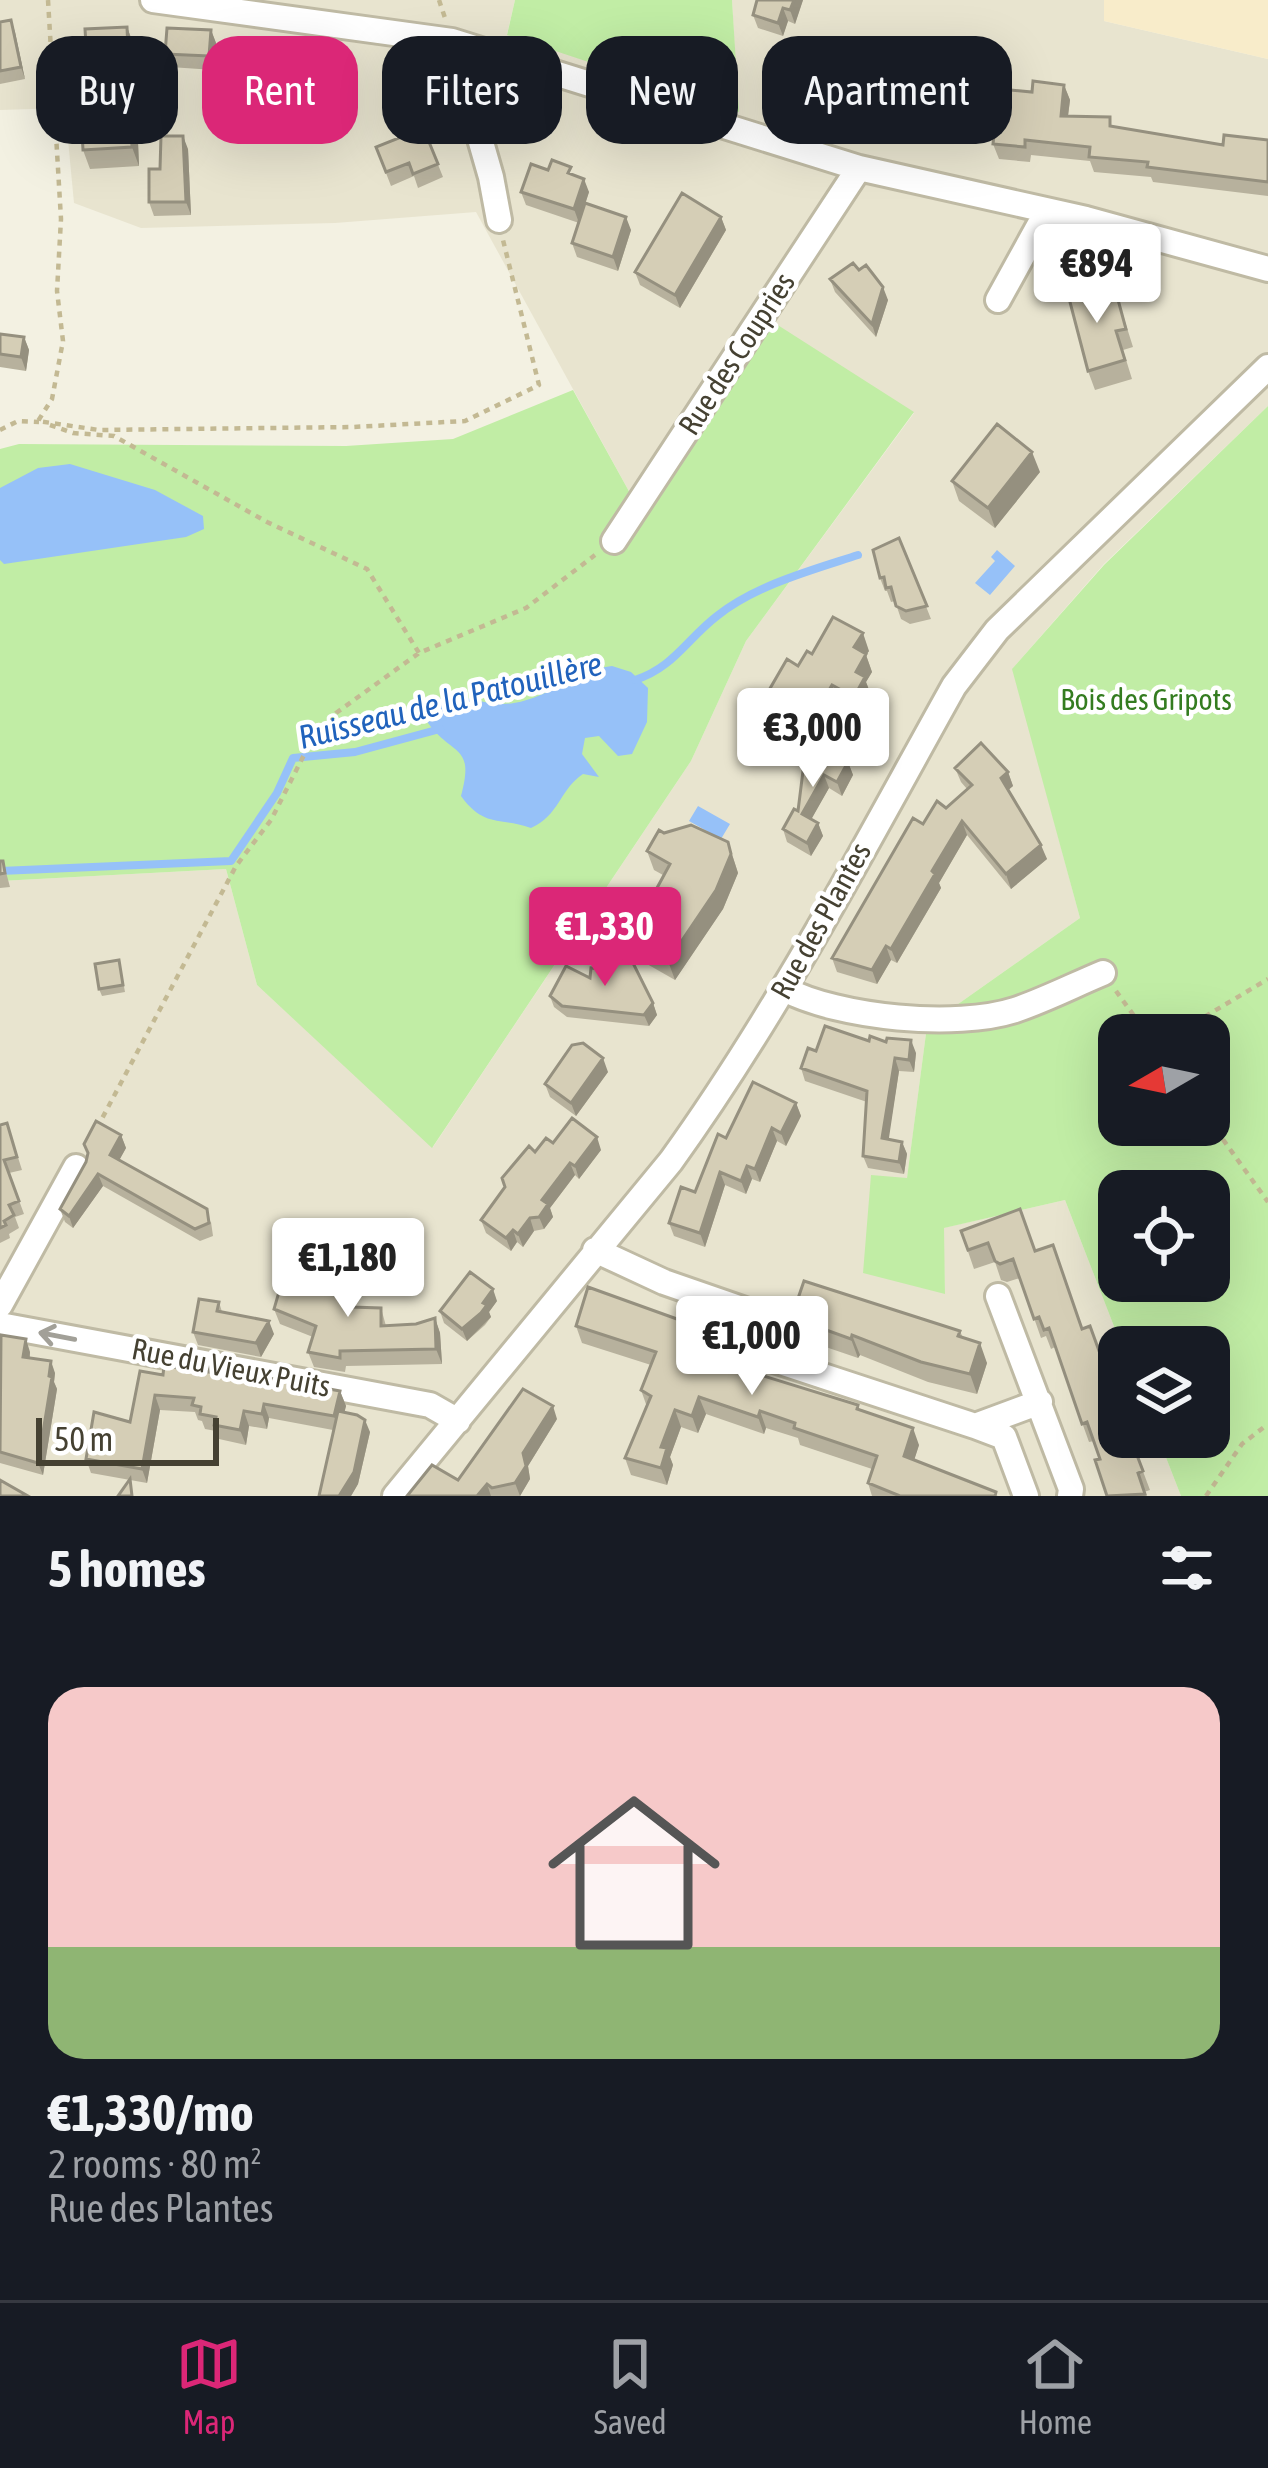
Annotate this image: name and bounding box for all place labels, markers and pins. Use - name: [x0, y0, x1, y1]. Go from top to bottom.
- pin: €894: [1026, 224, 1168, 326]
- pin: €3,000: [715, 688, 911, 790]
- pin: €1,330: [507, 887, 703, 989]
- pin: €1,180: [250, 1218, 446, 1320]
- pin: €1,000: [654, 1296, 850, 1398]

